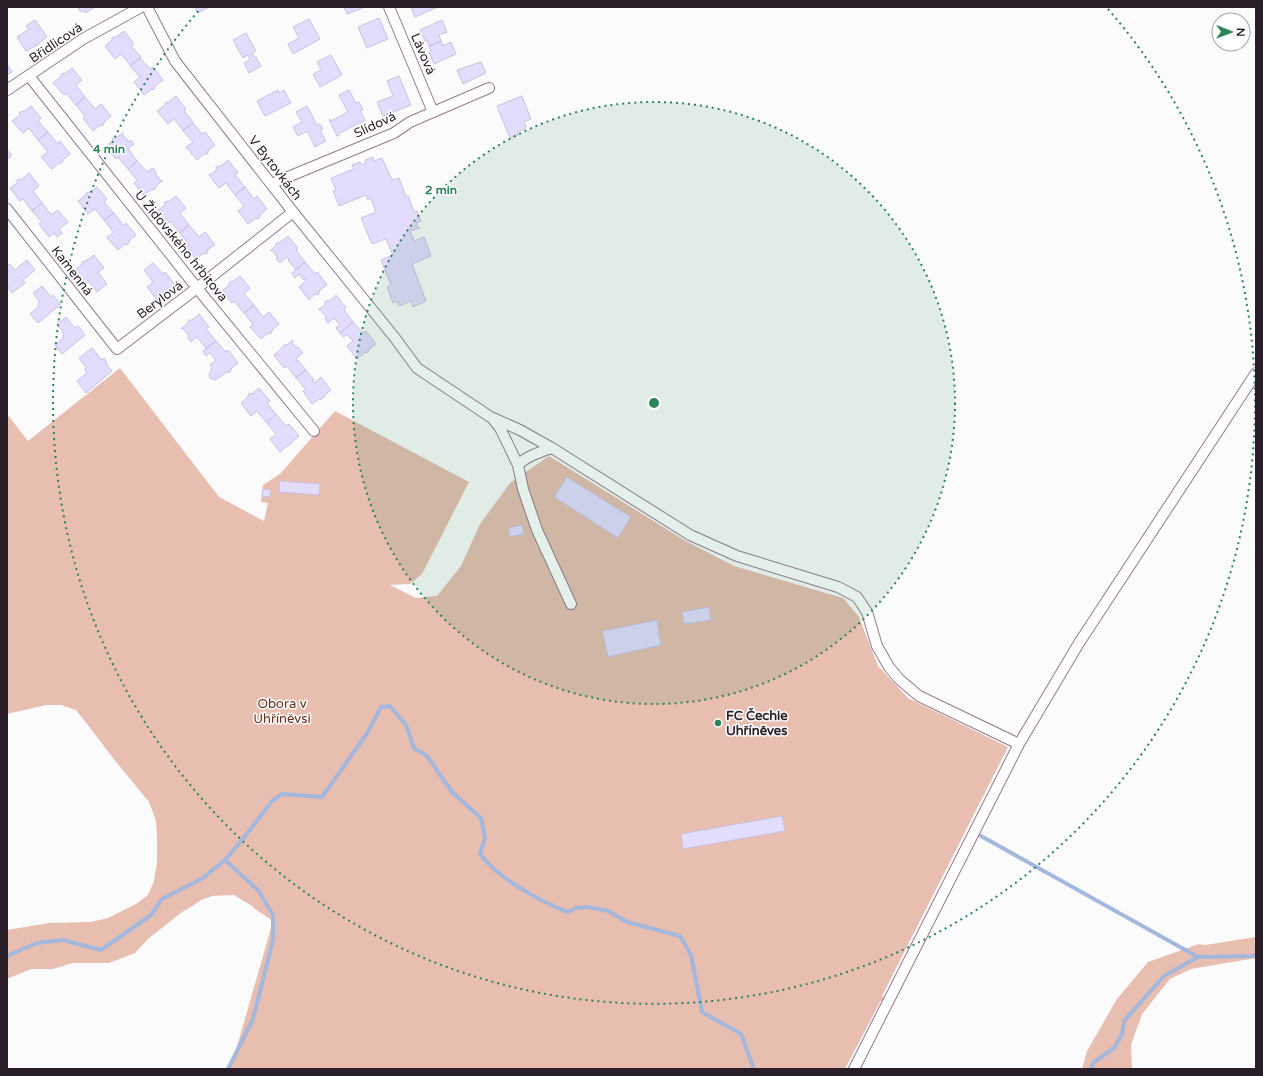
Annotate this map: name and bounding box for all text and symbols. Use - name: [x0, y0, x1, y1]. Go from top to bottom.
- north arrow: [1211, 12, 1251, 52]
- street label: Břidlicová: [26, 19, 86, 67]
- text: N: [1234, 28, 1247, 37]
- street label: Lávová: [407, 31, 439, 77]
- street label: Slídová: [351, 108, 399, 142]
- street label: V Bytovkách: [245, 133, 305, 203]
- text: 4 min: [93, 142, 125, 156]
- text: 2 min: [425, 183, 457, 197]
- street label: U Židovského hřbitova: [131, 187, 231, 305]
- street label: Kamenná: [48, 243, 96, 299]
- street label: Berylová: [134, 278, 186, 322]
- centre of rings: [647, 396, 661, 410]
- park label: Obora v Uhříněvsi: [253, 696, 311, 727]
- place label: FC Čechie Uhříněves: [726, 707, 788, 739]
- marker: FC Čechie Uhříněves: [713, 718, 723, 728]

